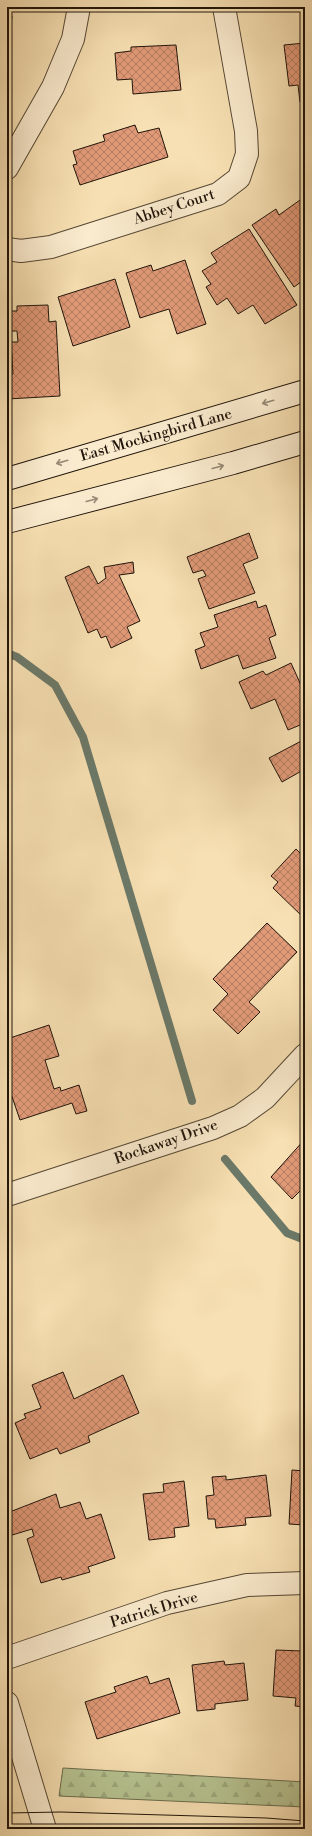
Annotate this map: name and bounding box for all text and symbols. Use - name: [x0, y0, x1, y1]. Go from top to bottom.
- street label: Abbey Court: [130, 185, 218, 229]
- one-way arrow: [261, 399, 274, 406]
- street label: East Mockingbird Lane: [78, 404, 234, 466]
- one-way arrow: [56, 459, 69, 467]
- one-way arrow: [212, 463, 225, 470]
- one-way arrow: [86, 496, 99, 503]
- street label: Rockaway Drive: [112, 1115, 220, 1169]
- street label: Patrick Drive: [108, 1588, 200, 1632]

